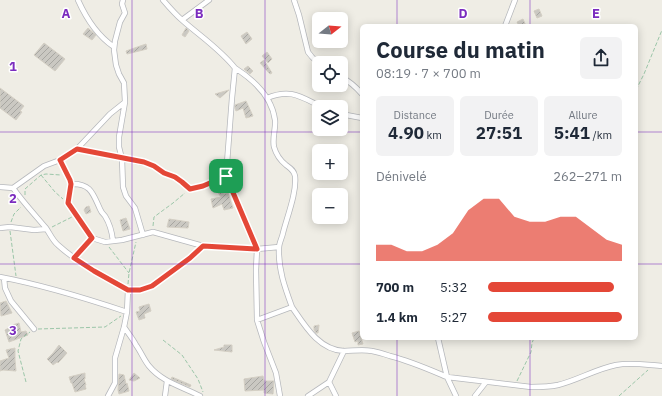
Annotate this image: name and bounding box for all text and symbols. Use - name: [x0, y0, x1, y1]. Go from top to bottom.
- text: A: [62, 5, 71, 22]
- text: B: [195, 5, 204, 22]
- text: D: [458, 5, 468, 22]
- text: E: [592, 5, 600, 22]
- north arrow: [312, 12, 348, 48]
- map controls: [312, 12, 348, 224]
- text: Course du matin: [376, 35, 545, 64]
- button: share: [580, 37, 622, 79]
- button: locate: [312, 56, 348, 92]
- text: 1: [9, 58, 17, 75]
- text: 08:19 · 7 × 700 m: [376, 65, 481, 82]
- button: layers: [312, 100, 348, 136]
- text: Distance: [394, 108, 436, 122]
- text: Durée: [484, 108, 514, 122]
- text: Allure: [568, 108, 598, 122]
- text: 4.90: [388, 122, 424, 144]
- text: 27:51: [476, 122, 522, 144]
- text: 5:41: [554, 122, 590, 144]
- text: km: [424, 128, 442, 142]
- text: /km: [590, 128, 612, 142]
- button: +: [312, 144, 348, 180]
- pin: [209, 159, 243, 193]
- icon: arrive: [215, 165, 237, 187]
- text: Dénivelé: [376, 168, 427, 185]
- text: 262–271 m: [553, 168, 622, 185]
- button: −: [312, 188, 348, 224]
- text: 2: [9, 190, 17, 207]
- text: 700 m: [376, 279, 414, 296]
- text: 5:32: [440, 279, 467, 296]
- text: 1.4 km: [376, 309, 418, 326]
- text: 5:27: [440, 309, 467, 326]
- text: 3: [9, 322, 17, 339]

